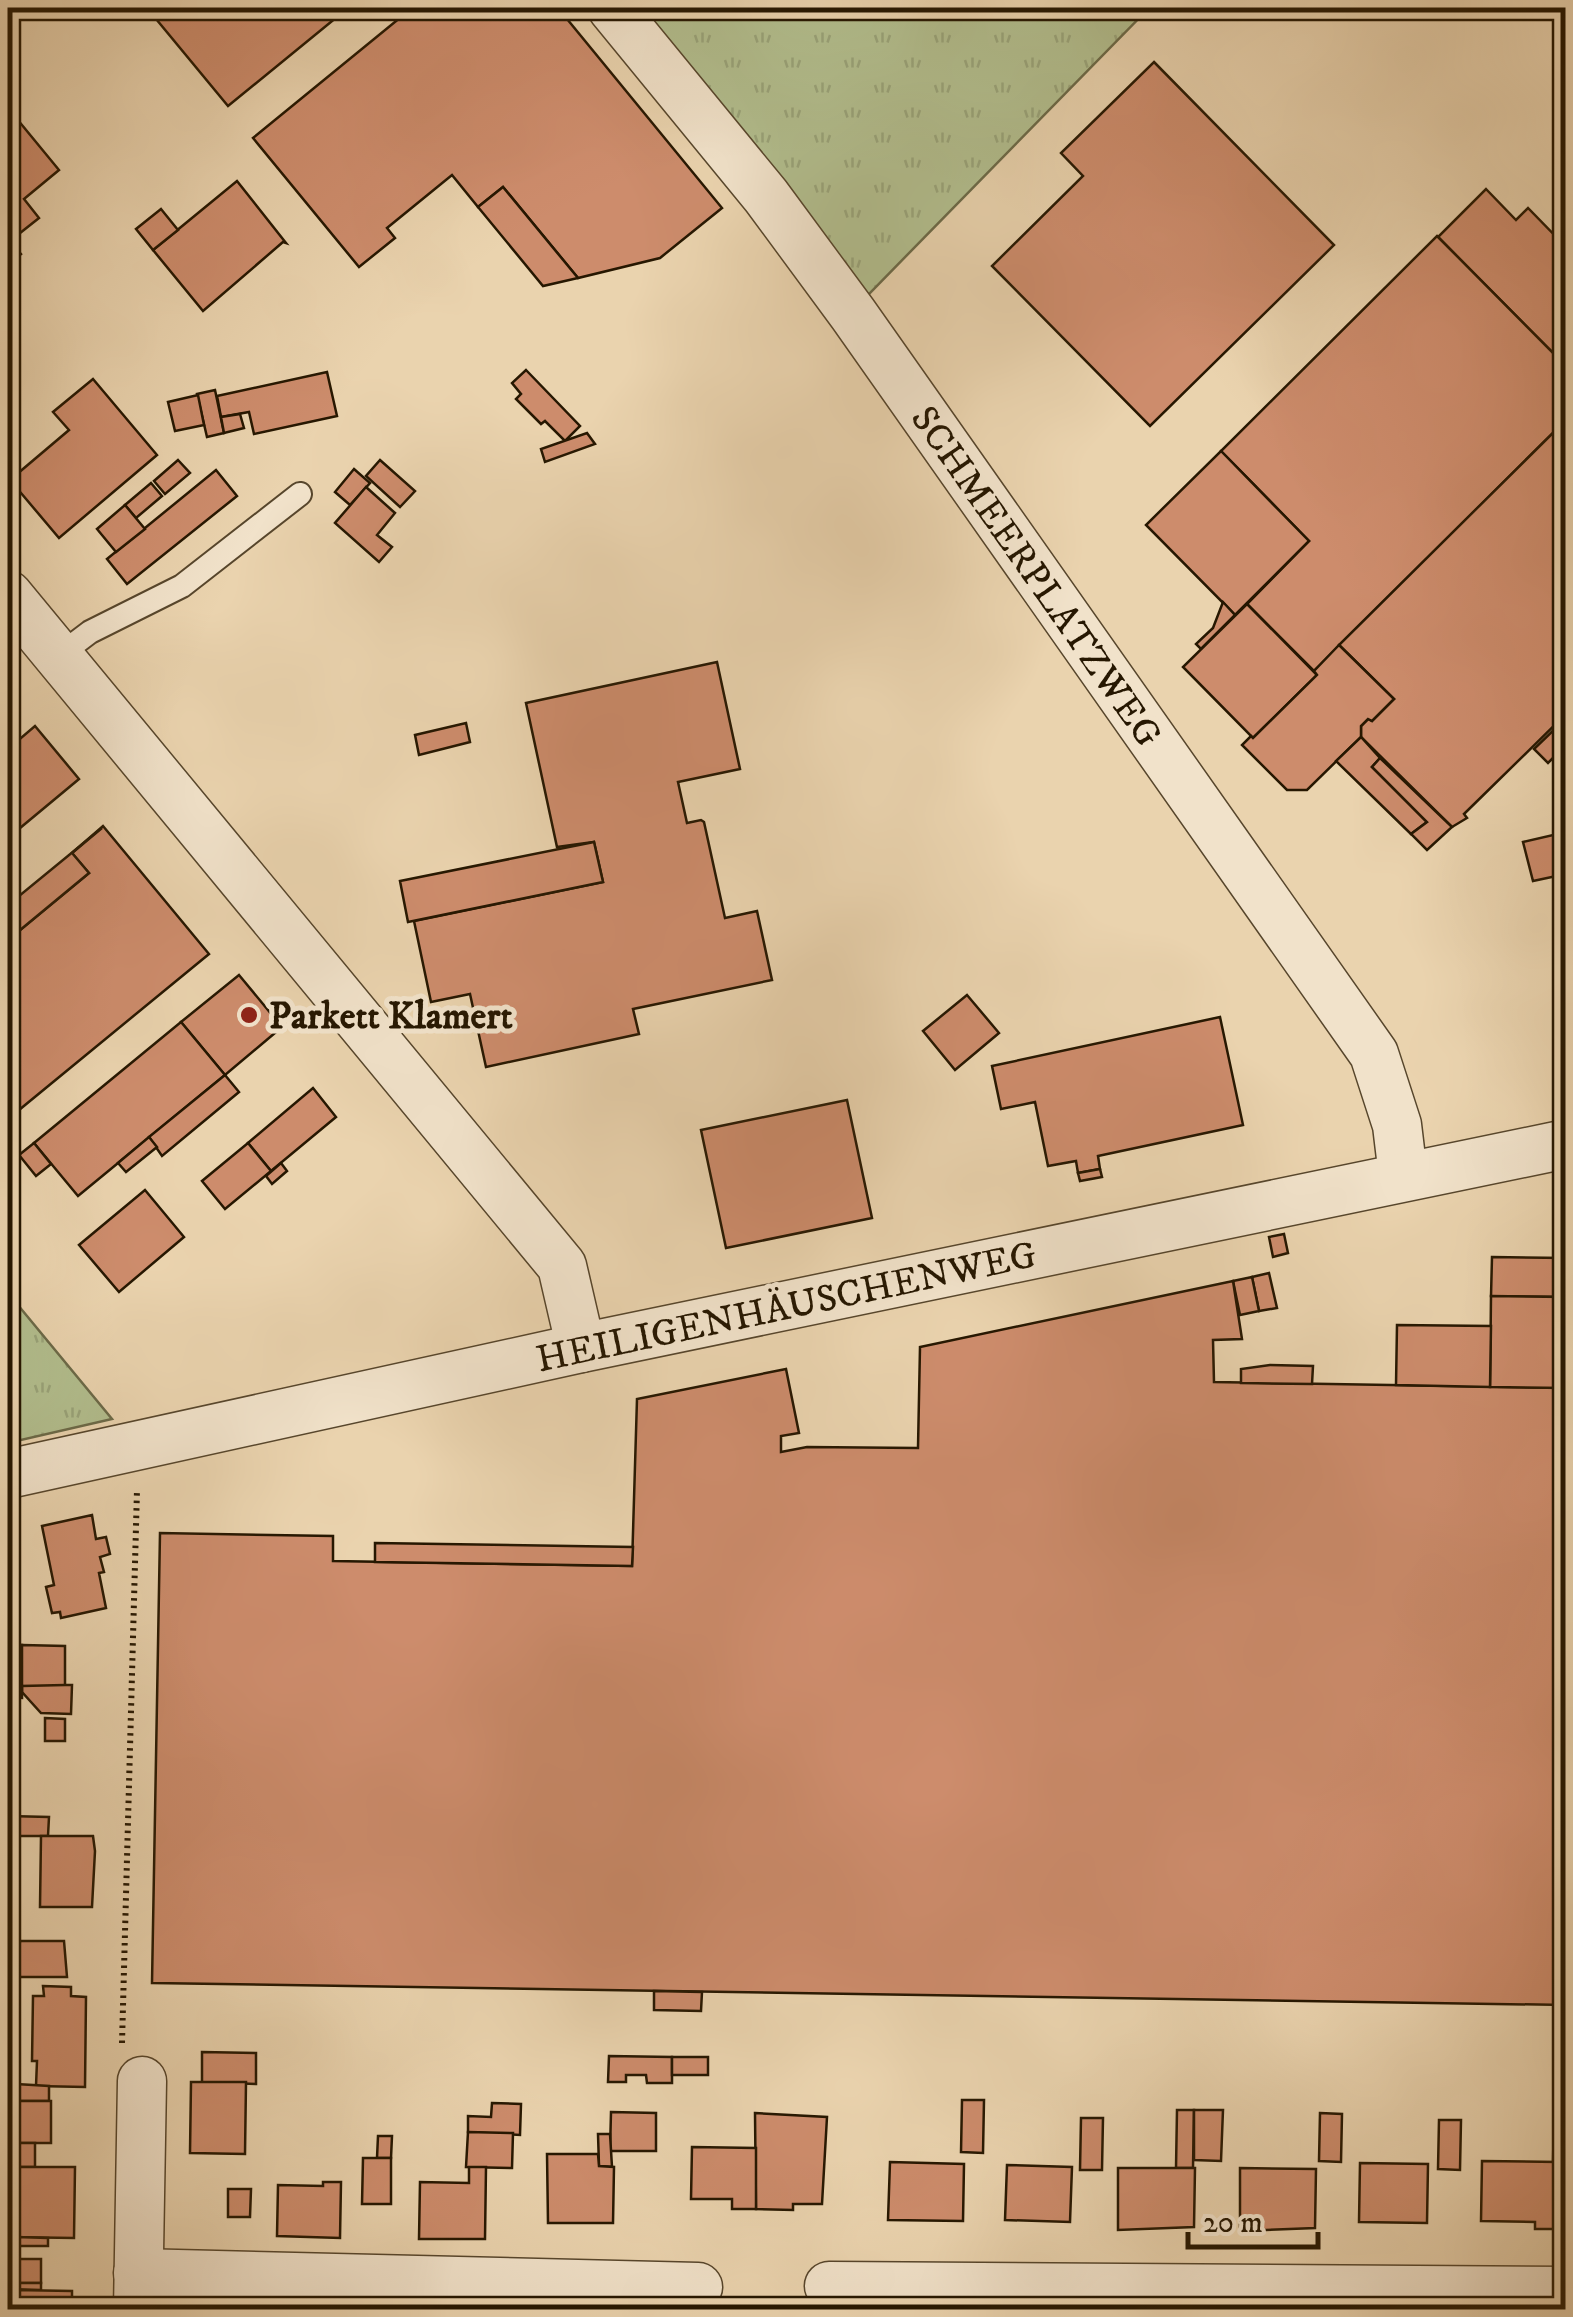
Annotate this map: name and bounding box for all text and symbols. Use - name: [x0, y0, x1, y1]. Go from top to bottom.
- street label: SCHMEERPLATZWEG: [899, 397, 1171, 757]
- place label: Parkett Klamert: [269, 993, 513, 1041]
- marker: Parkett Klamert: [238, 1004, 260, 1026]
- street label: HEILIGENHÄUSCHENWEG: [532, 1231, 1041, 1384]
- scale bar: [1188, 2187, 1318, 2249]
- text: 20 m: [1203, 2205, 1263, 2242]

